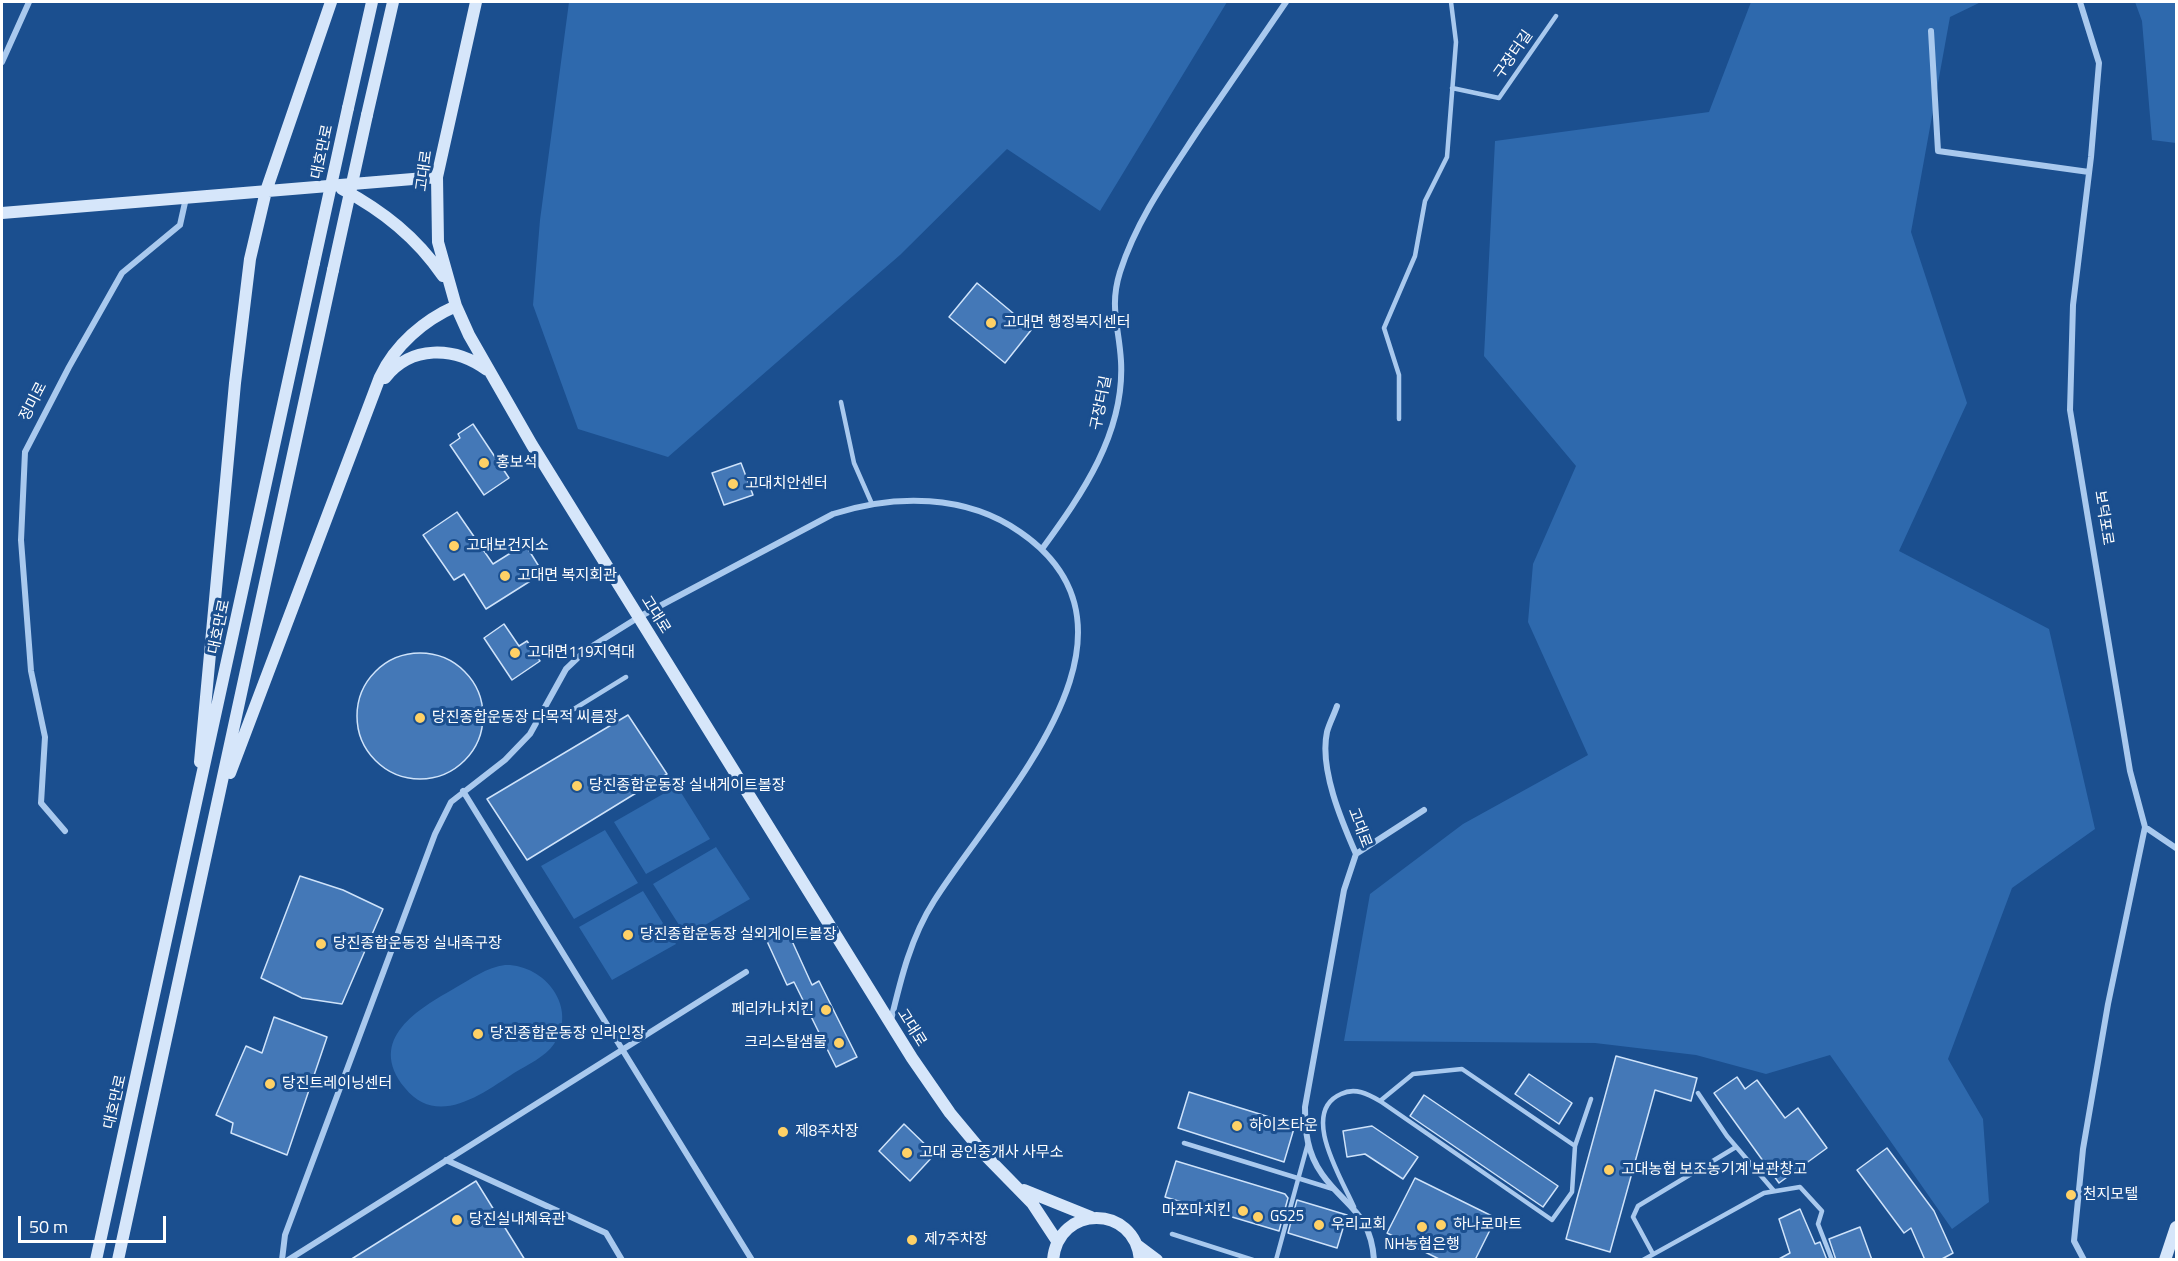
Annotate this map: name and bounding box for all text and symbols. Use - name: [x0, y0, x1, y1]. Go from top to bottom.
- street label: 구장터길: [1491, 27, 1537, 83]
- street label: 대호만로: [308, 123, 338, 181]
- street label: 고대로: [413, 149, 437, 193]
- place label: 고대면 행정복지센터: [1003, 314, 1130, 332]
- marker: 고대면 행정복지센터: [984, 316, 998, 330]
- street label: 구장터길: [1088, 374, 1116, 432]
- street label: 정미로: [17, 379, 51, 425]
- place label: 홍보석: [496, 454, 537, 472]
- marker: 홍보석: [477, 456, 491, 470]
- place label: 고대치안센터: [745, 475, 828, 493]
- marker: 고대치안센터: [726, 477, 740, 491]
- street label: 보덕포로: [2090, 489, 2116, 547]
- place label: 고대보건지소: [466, 537, 549, 555]
- marker: 고대보건지소: [447, 539, 461, 553]
- place label: 고대면 복지회관: [517, 567, 617, 585]
- marker: 고대면 복지회관: [498, 569, 512, 583]
- street label: 고대로: [636, 593, 674, 637]
- street label: 대호만로: [205, 598, 235, 656]
- place label: 고대면119지역대: [527, 644, 635, 662]
- marker: 고대면119지역대: [508, 646, 522, 660]
- place label: 당진종합운동장 다목적 씨름장: [432, 709, 618, 727]
- marker: 당진종합운동장 다목적 씨름장: [413, 711, 427, 725]
- place label: 당진종합운동장 실내게이트볼장: [589, 777, 785, 795]
- marker: 당진종합운동장 실내게이트볼장: [570, 779, 584, 793]
- street label: 고대로: [1343, 805, 1375, 851]
- place label: 당진종합운동장 실외게이트볼장: [640, 926, 836, 944]
- marker: 당진종합운동장 실외게이트볼장: [621, 928, 635, 942]
- place label: 당진종합운동장 실내족구장: [333, 935, 502, 953]
- marker: 당진종합운동장 실내족구장: [314, 937, 328, 951]
- place label: 페리카나치킨: [731, 1001, 814, 1019]
- marker: 페리카나치킨: [819, 1003, 833, 1017]
- street label: 고대로: [892, 1006, 930, 1050]
- place label: 당진종합운동장 인라인장: [490, 1025, 645, 1043]
- marker: 당진종합운동장 인라인장: [471, 1027, 485, 1041]
- place label: 크리스탈샘물: [744, 1034, 827, 1052]
- marker: 크리스탈샘물: [832, 1036, 846, 1050]
- street label: 대호만로: [101, 1073, 131, 1131]
- place label: 당진트레이닝센터: [282, 1075, 392, 1093]
- marker: 당진트레이닝센터: [263, 1077, 277, 1091]
- place label: 하이츠타운: [1249, 1117, 1318, 1135]
- marker: 하이츠타운: [1230, 1119, 1244, 1133]
- place label: 제8주차장: [795, 1123, 859, 1141]
- marker: 제8주차장: [776, 1125, 790, 1139]
- place label: 고대 공인중개사 사무소: [919, 1144, 1064, 1162]
- marker: 고대 공인중개사 사무소: [900, 1146, 914, 1160]
- place label: 고대농협 보조농기계 보관창고: [1621, 1161, 1807, 1179]
- marker: 고대농협 보조농기계 보관창고: [1602, 1163, 1616, 1177]
- place label: 천지모텔: [2083, 1186, 2138, 1204]
- marker: 천지모텔: [2064, 1188, 2078, 1202]
- place label: 마쪼마치킨: [1162, 1202, 1231, 1220]
- scale bar: [21, 1204, 170, 1242]
- marker: 마쪼마치킨: [1236, 1204, 1250, 1218]
- place label: GS25: [1270, 1208, 1304, 1226]
- marker: GS25: [1251, 1210, 1265, 1224]
- place label: 당진실내체육관: [469, 1211, 566, 1229]
- text: 50 m: [29, 1213, 68, 1240]
- marker: 당진실내체육관: [450, 1213, 464, 1227]
- place label: 우리교회: [1331, 1216, 1386, 1234]
- place label: 하나로마트: [1453, 1216, 1522, 1234]
- marker: 우리교회: [1312, 1218, 1326, 1232]
- marker: 하나로마트: [1434, 1218, 1448, 1232]
- marker: NH농협은행: [1415, 1220, 1429, 1234]
- place label: 제7주차장: [924, 1231, 988, 1249]
- marker: 제7주차장: [905, 1233, 919, 1247]
- place label: NH농협은행: [1384, 1236, 1460, 1254]

